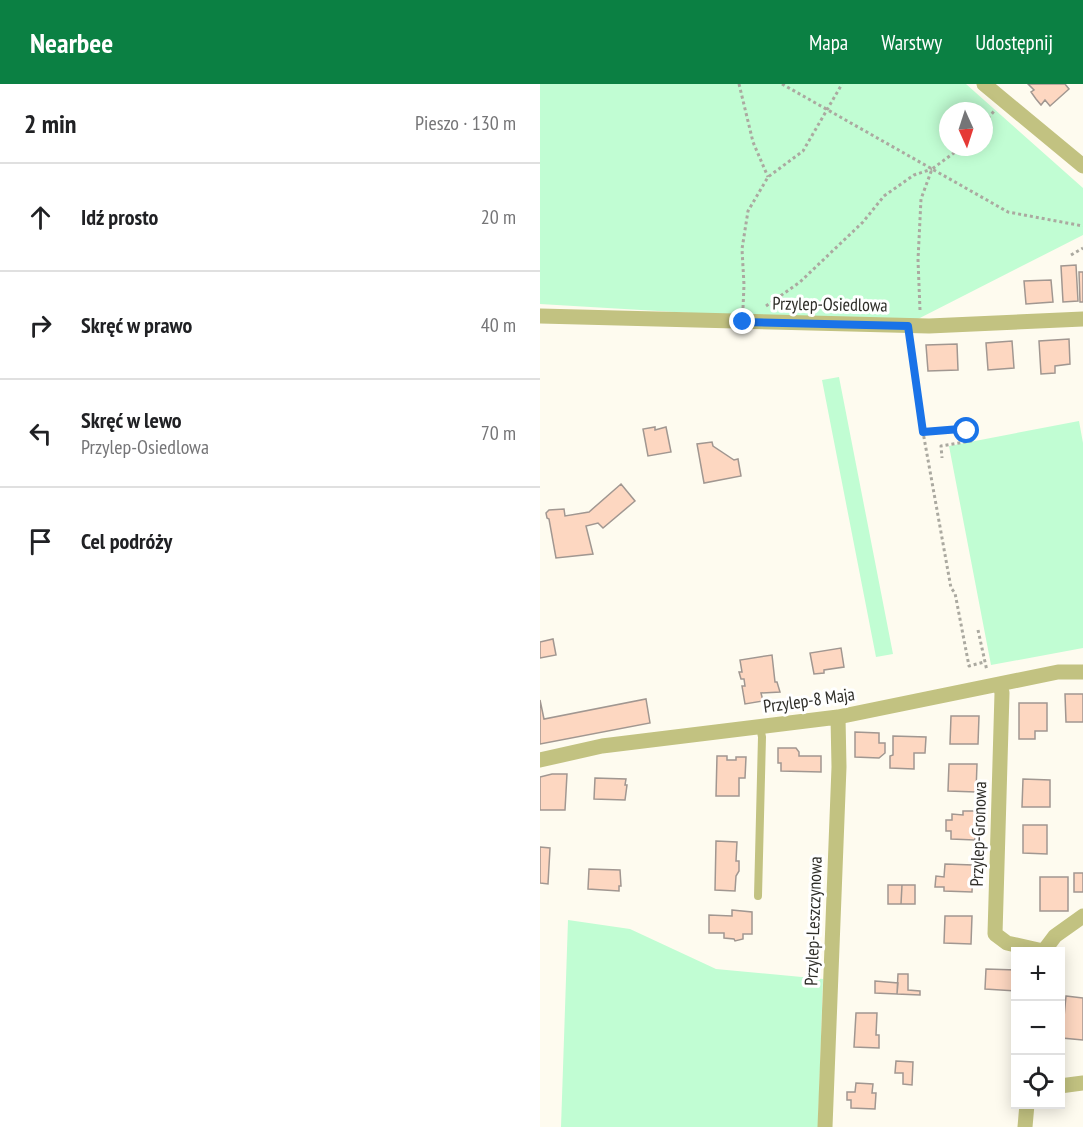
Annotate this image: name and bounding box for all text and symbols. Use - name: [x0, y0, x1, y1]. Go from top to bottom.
- text: Nearbee: [30, 24, 113, 61]
- text: Mapa: [809, 29, 848, 56]
- text: Warstwy: [881, 29, 942, 56]
- text: Udostępnij: [975, 29, 1053, 56]
- north arrow: [939, 102, 993, 156]
- text: 2 min: [24, 107, 77, 140]
- text: Pieszo · 130 m: [415, 110, 516, 136]
- icon: ahead: [24, 201, 57, 234]
- text: Idź prosto: [81, 203, 158, 231]
- text: 20 m: [481, 204, 516, 230]
- street label: Przylep-Osiedlowa: [772, 291, 888, 317]
- route end: [729, 308, 755, 334]
- icon: right: [24, 309, 57, 342]
- text: Skręć w prawo: [81, 311, 192, 339]
- text: 40 m: [481, 312, 516, 338]
- text: Skręć w lewo: [81, 406, 182, 434]
- icon: left: [24, 417, 57, 450]
- route start: [953, 417, 979, 443]
- text: 70 m: [481, 420, 516, 446]
- text: Przylep-Osiedlowa: [81, 434, 209, 460]
- icon: arrive: [24, 525, 57, 558]
- text: Cel podróży: [81, 527, 172, 555]
- street label: Przylep-8 Maja: [762, 682, 856, 718]
- street label: Przylep-Gronowa: [965, 781, 991, 887]
- street label: Przylep-Leszczynowa: [799, 856, 827, 986]
- map controls: [1011, 947, 1065, 1109]
- button: +: [1011, 947, 1065, 1001]
- button: −: [1011, 1001, 1065, 1055]
- button: locate: [1011, 1055, 1065, 1109]

